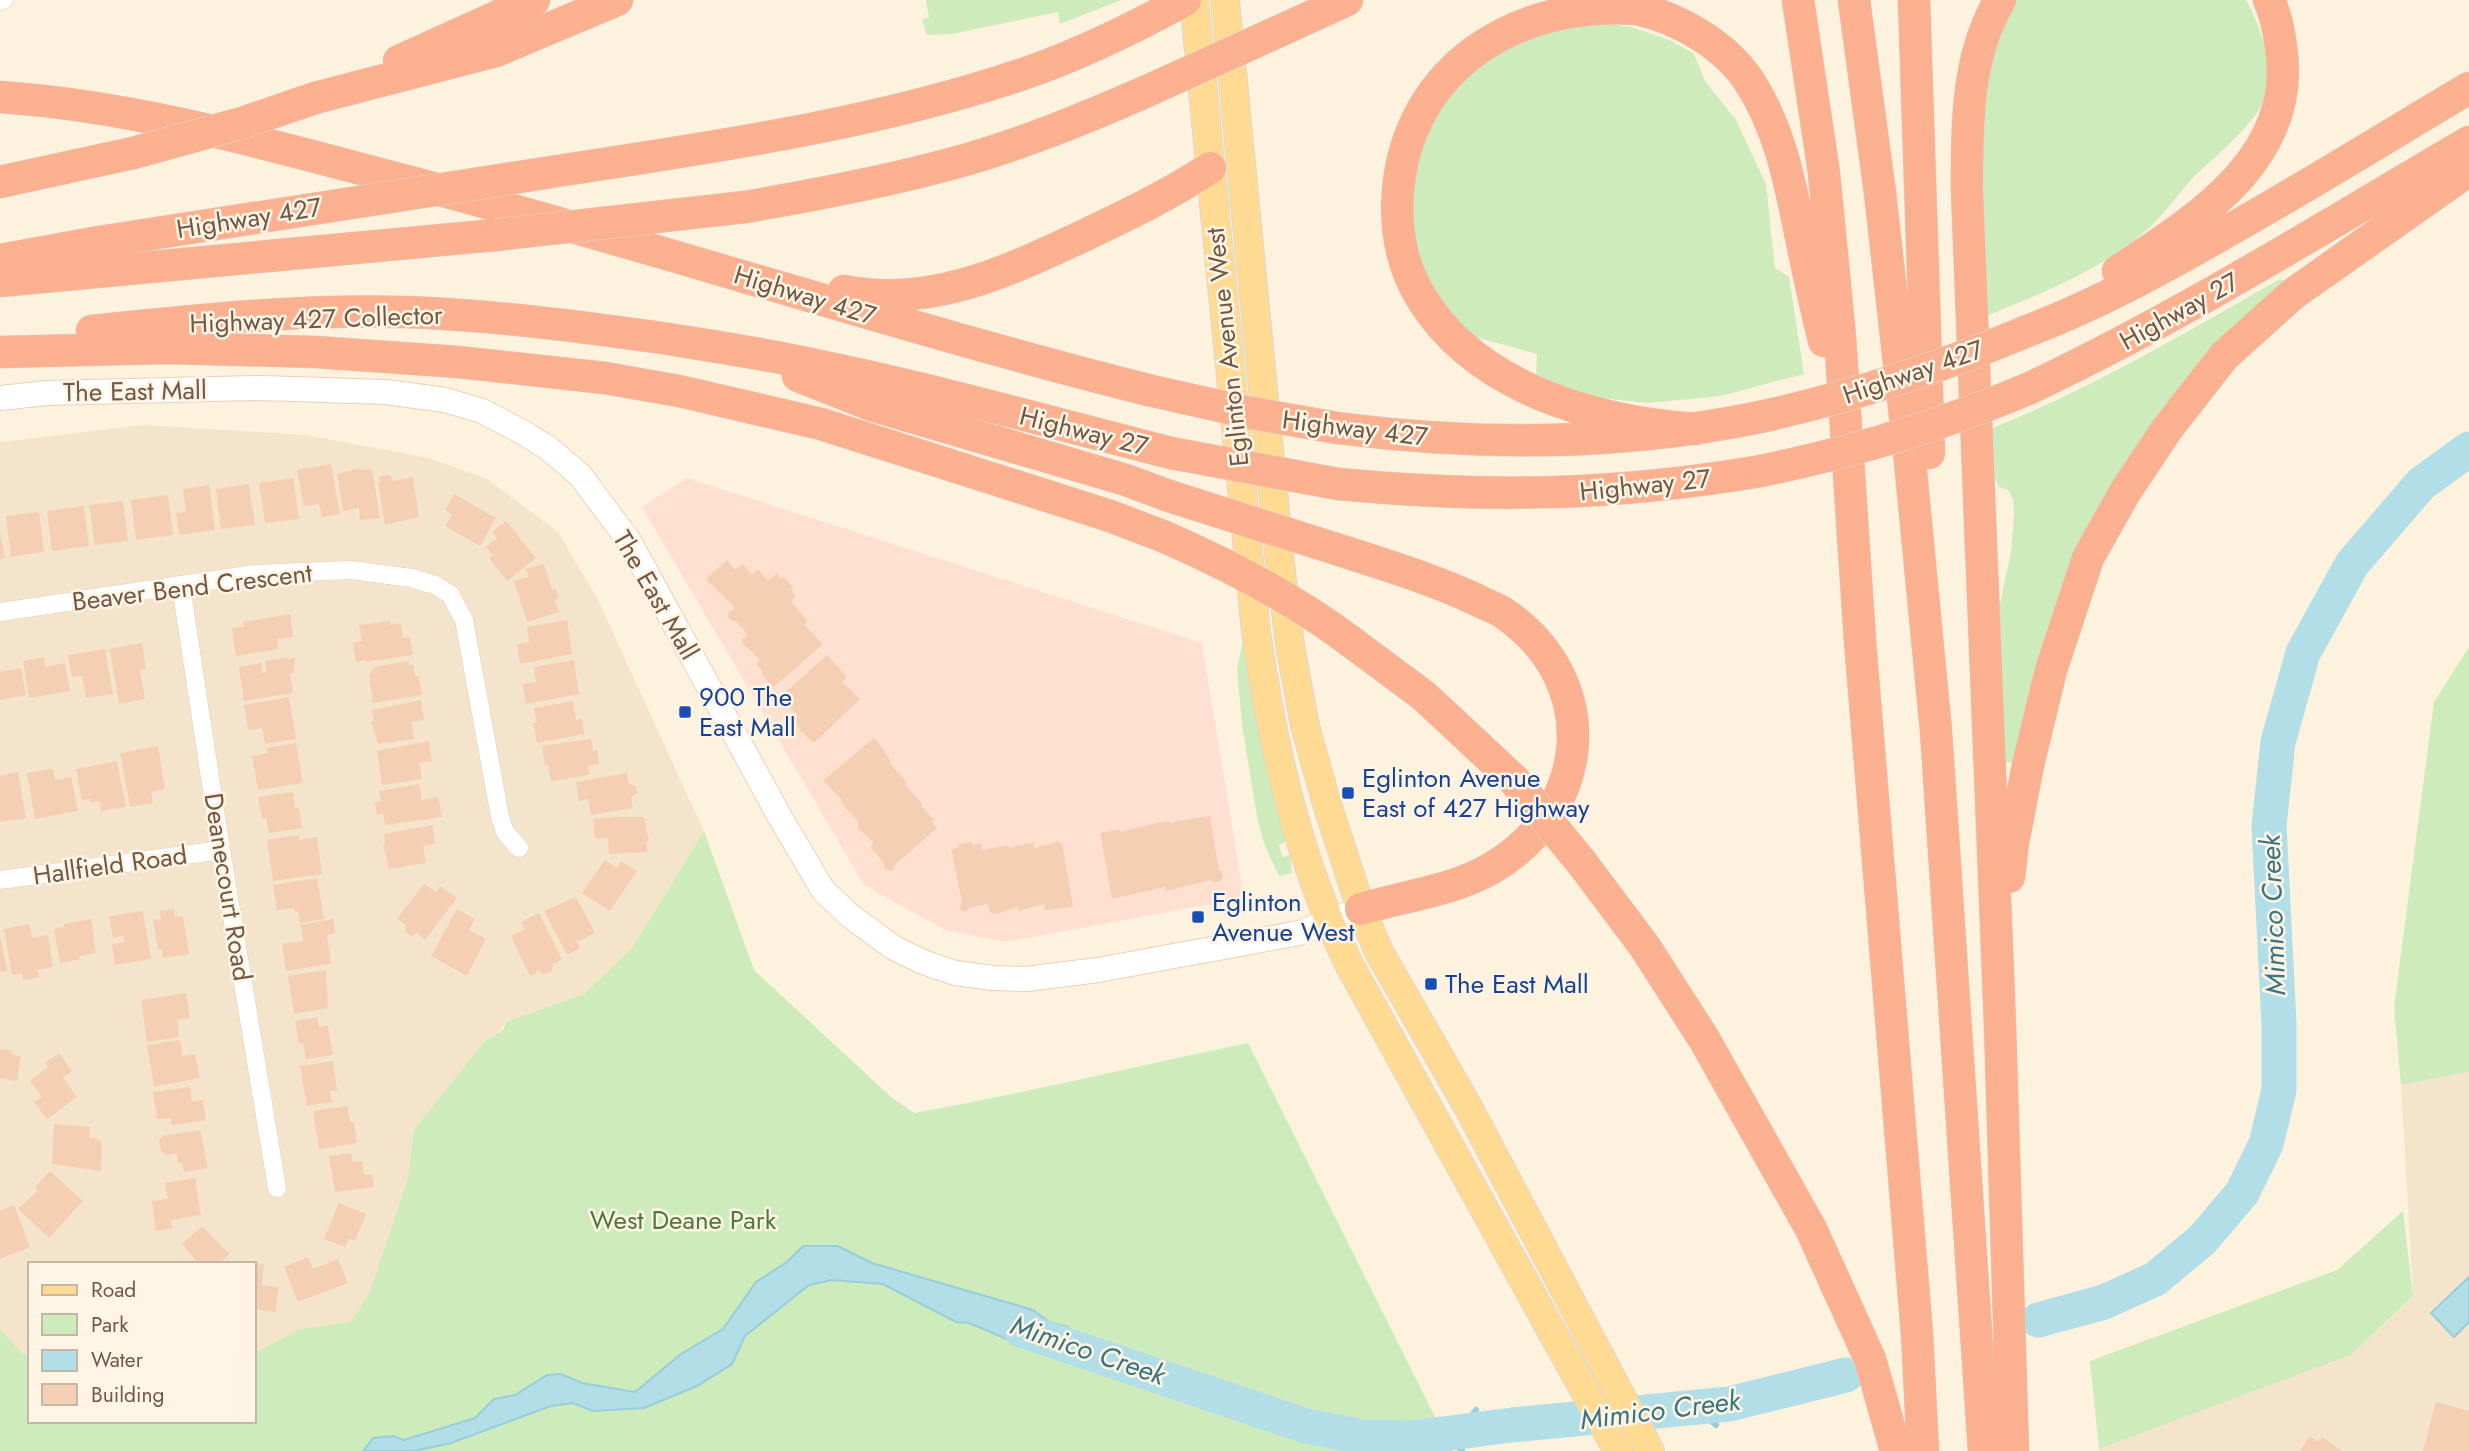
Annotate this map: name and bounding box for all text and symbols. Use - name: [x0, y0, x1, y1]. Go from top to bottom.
- street label: Highway 427: [174, 188, 325, 248]
- street label: Eglinton Avenue West: [1195, 225, 1258, 468]
- street label: Highway 427: [729, 255, 881, 335]
- street label: Highway 27: [2112, 262, 2246, 359]
- street label: Highway 427 Collector: [189, 296, 443, 342]
- street label: Highway 427: [1838, 330, 1989, 414]
- street label: The East Mall: [63, 371, 207, 411]
- street label: Highway 27: [1016, 397, 1153, 465]
- street label: Highway 427: [1280, 400, 1430, 456]
- street label: Highway 27: [1578, 459, 1713, 511]
- street label: The East Mall: [604, 523, 708, 667]
- street label: Beaver Bend Crescent: [70, 553, 315, 621]
- place label: 900 The East Mall: [699, 678, 796, 746]
- marker: 900 The East Mall: [677, 704, 693, 720]
- place label: Eglinton Avenue East of 427 Highway: [1362, 759, 1590, 827]
- marker: Eglinton Avenue East of 427 Highway: [1340, 785, 1356, 801]
- street label: Deanecourt Road: [194, 790, 262, 984]
- water label: Mimico Creek: [2250, 833, 2296, 996]
- street label: Hallfield Road: [30, 835, 190, 895]
- place label: Eglinton Avenue West: [1212, 883, 1355, 951]
- marker: Eglinton Avenue West: [1190, 909, 1206, 925]
- place label: The East Mall: [1445, 965, 1589, 1003]
- marker: The East Mall: [1423, 976, 1439, 992]
- park label: West Deane Park: [590, 1201, 777, 1239]
- legend: [28, 1262, 256, 1423]
- text: Road: [91, 1275, 136, 1305]
- water label: Mimico Creek: [1005, 1304, 1172, 1396]
- text: Park: [91, 1310, 129, 1340]
- text: Water: [91, 1345, 144, 1375]
- text: Building: [91, 1380, 164, 1410]
- water label: Mimico Creek: [1578, 1380, 1743, 1440]

